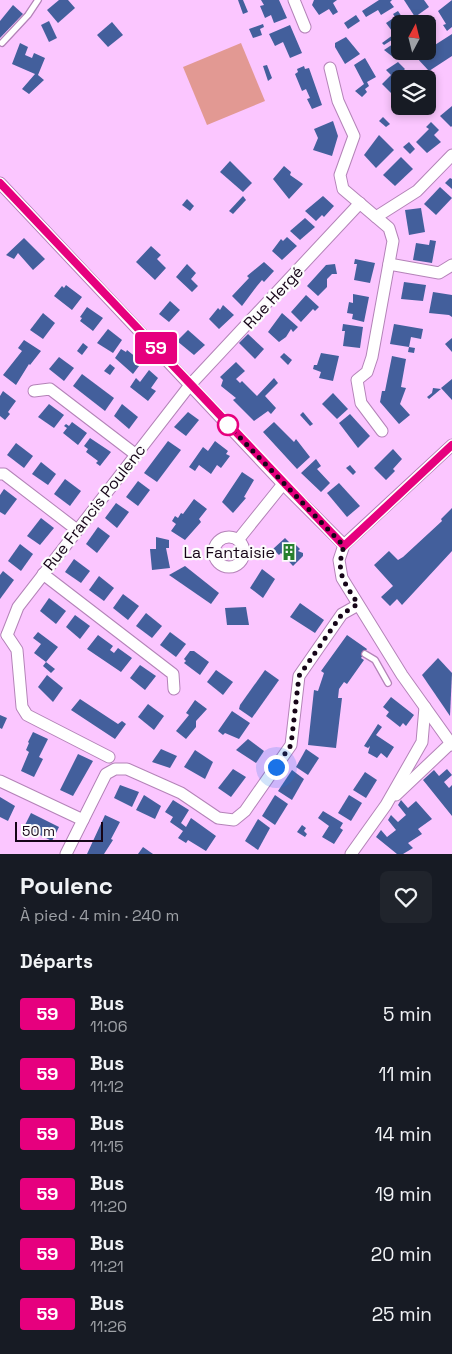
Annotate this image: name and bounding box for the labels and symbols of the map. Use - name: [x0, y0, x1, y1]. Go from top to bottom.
- north arrow: [391, 15, 436, 60]
- street label: Rue Hergé: [239, 261, 308, 333]
- line badge: 59: [134, 332, 178, 364]
- unlabelled marker: [217, 414, 239, 436]
- street label: Rue Francis Poulenc: [38, 440, 150, 575]
- place label: La Fantaisie: [183, 542, 275, 563]
- building icon: La Fantaisie: [279, 542, 299, 562]
- your location: [264, 755, 289, 780]
- scale bar: [15, 819, 102, 842]

